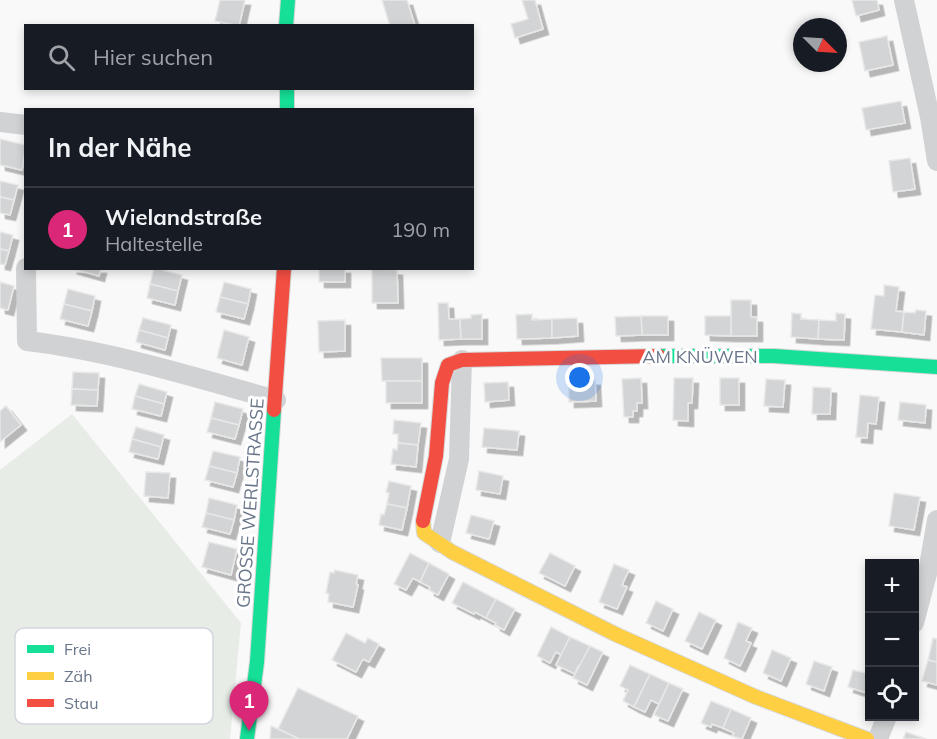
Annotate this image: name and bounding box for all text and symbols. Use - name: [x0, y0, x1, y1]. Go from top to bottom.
- north arrow: [793, 18, 847, 72]
- search box: [24, 24, 474, 90]
- icon: search: [45, 41, 78, 74]
- text: Hier suchen: [93, 43, 213, 71]
- text: In der Nähe: [48, 131, 192, 164]
- text: Wielandstraße: [105, 203, 262, 231]
- text: 1: [62, 217, 74, 242]
- text: 190 m: [391, 217, 450, 242]
- text: Haltestelle: [105, 231, 203, 256]
- street label: AM KNÜWEN: [642, 345, 758, 368]
- your location: [565, 363, 594, 392]
- street label: GROSSE WERLSTRASSE: [231, 398, 269, 608]
- map controls: [865, 559, 919, 721]
- button: +: [865, 559, 919, 613]
- button: −: [865, 613, 919, 667]
- legend: [15, 628, 213, 724]
- text: Frei: [64, 639, 91, 659]
- text: Zäh: [64, 666, 93, 686]
- button: locate: [865, 667, 919, 721]
- pin: 1: [230, 682, 268, 731]
- text: Stau: [64, 693, 98, 713]

